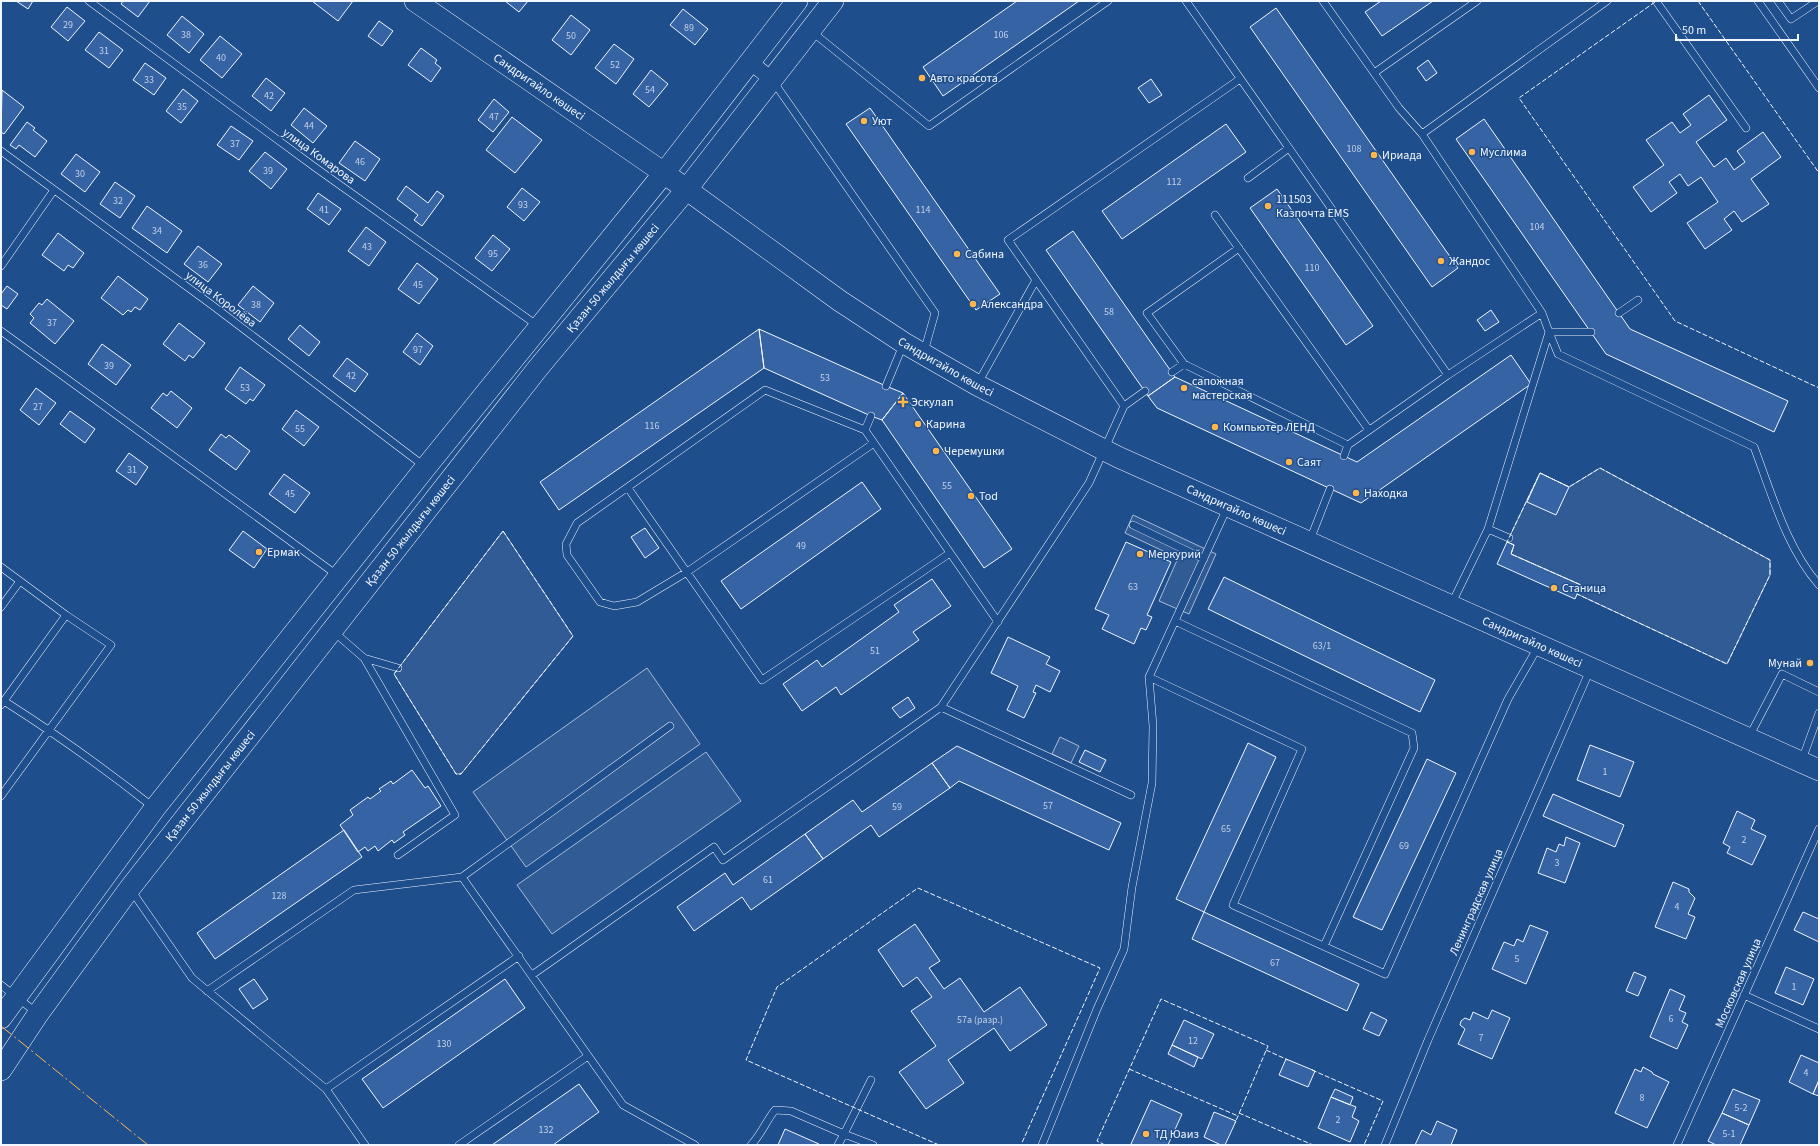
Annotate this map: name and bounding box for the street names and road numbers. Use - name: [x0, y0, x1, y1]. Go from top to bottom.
- street label: Сандригайло көшесі: [490, 50, 588, 125]
- street label: улица Комарова: [279, 124, 359, 189]
- street label: Қазан 50 жылдығы көшесі: [563, 220, 664, 337]
- street label: улица Королёва: [182, 267, 260, 332]
- street label: Сандригайло көшесі: [894, 333, 997, 401]
- street label: Қазан 50 жылдығы көшесі: [362, 472, 460, 590]
- street label: Сандригайло көшесі: [1183, 481, 1289, 540]
- street label: Сандригайло көшесі: [1479, 613, 1585, 672]
- street label: Қазан 50 жылдығы көшесі: [162, 727, 260, 845]
- street label: Ленинградская улица: [1445, 846, 1508, 958]
- street label: Московская улица: [1711, 936, 1766, 1031]

